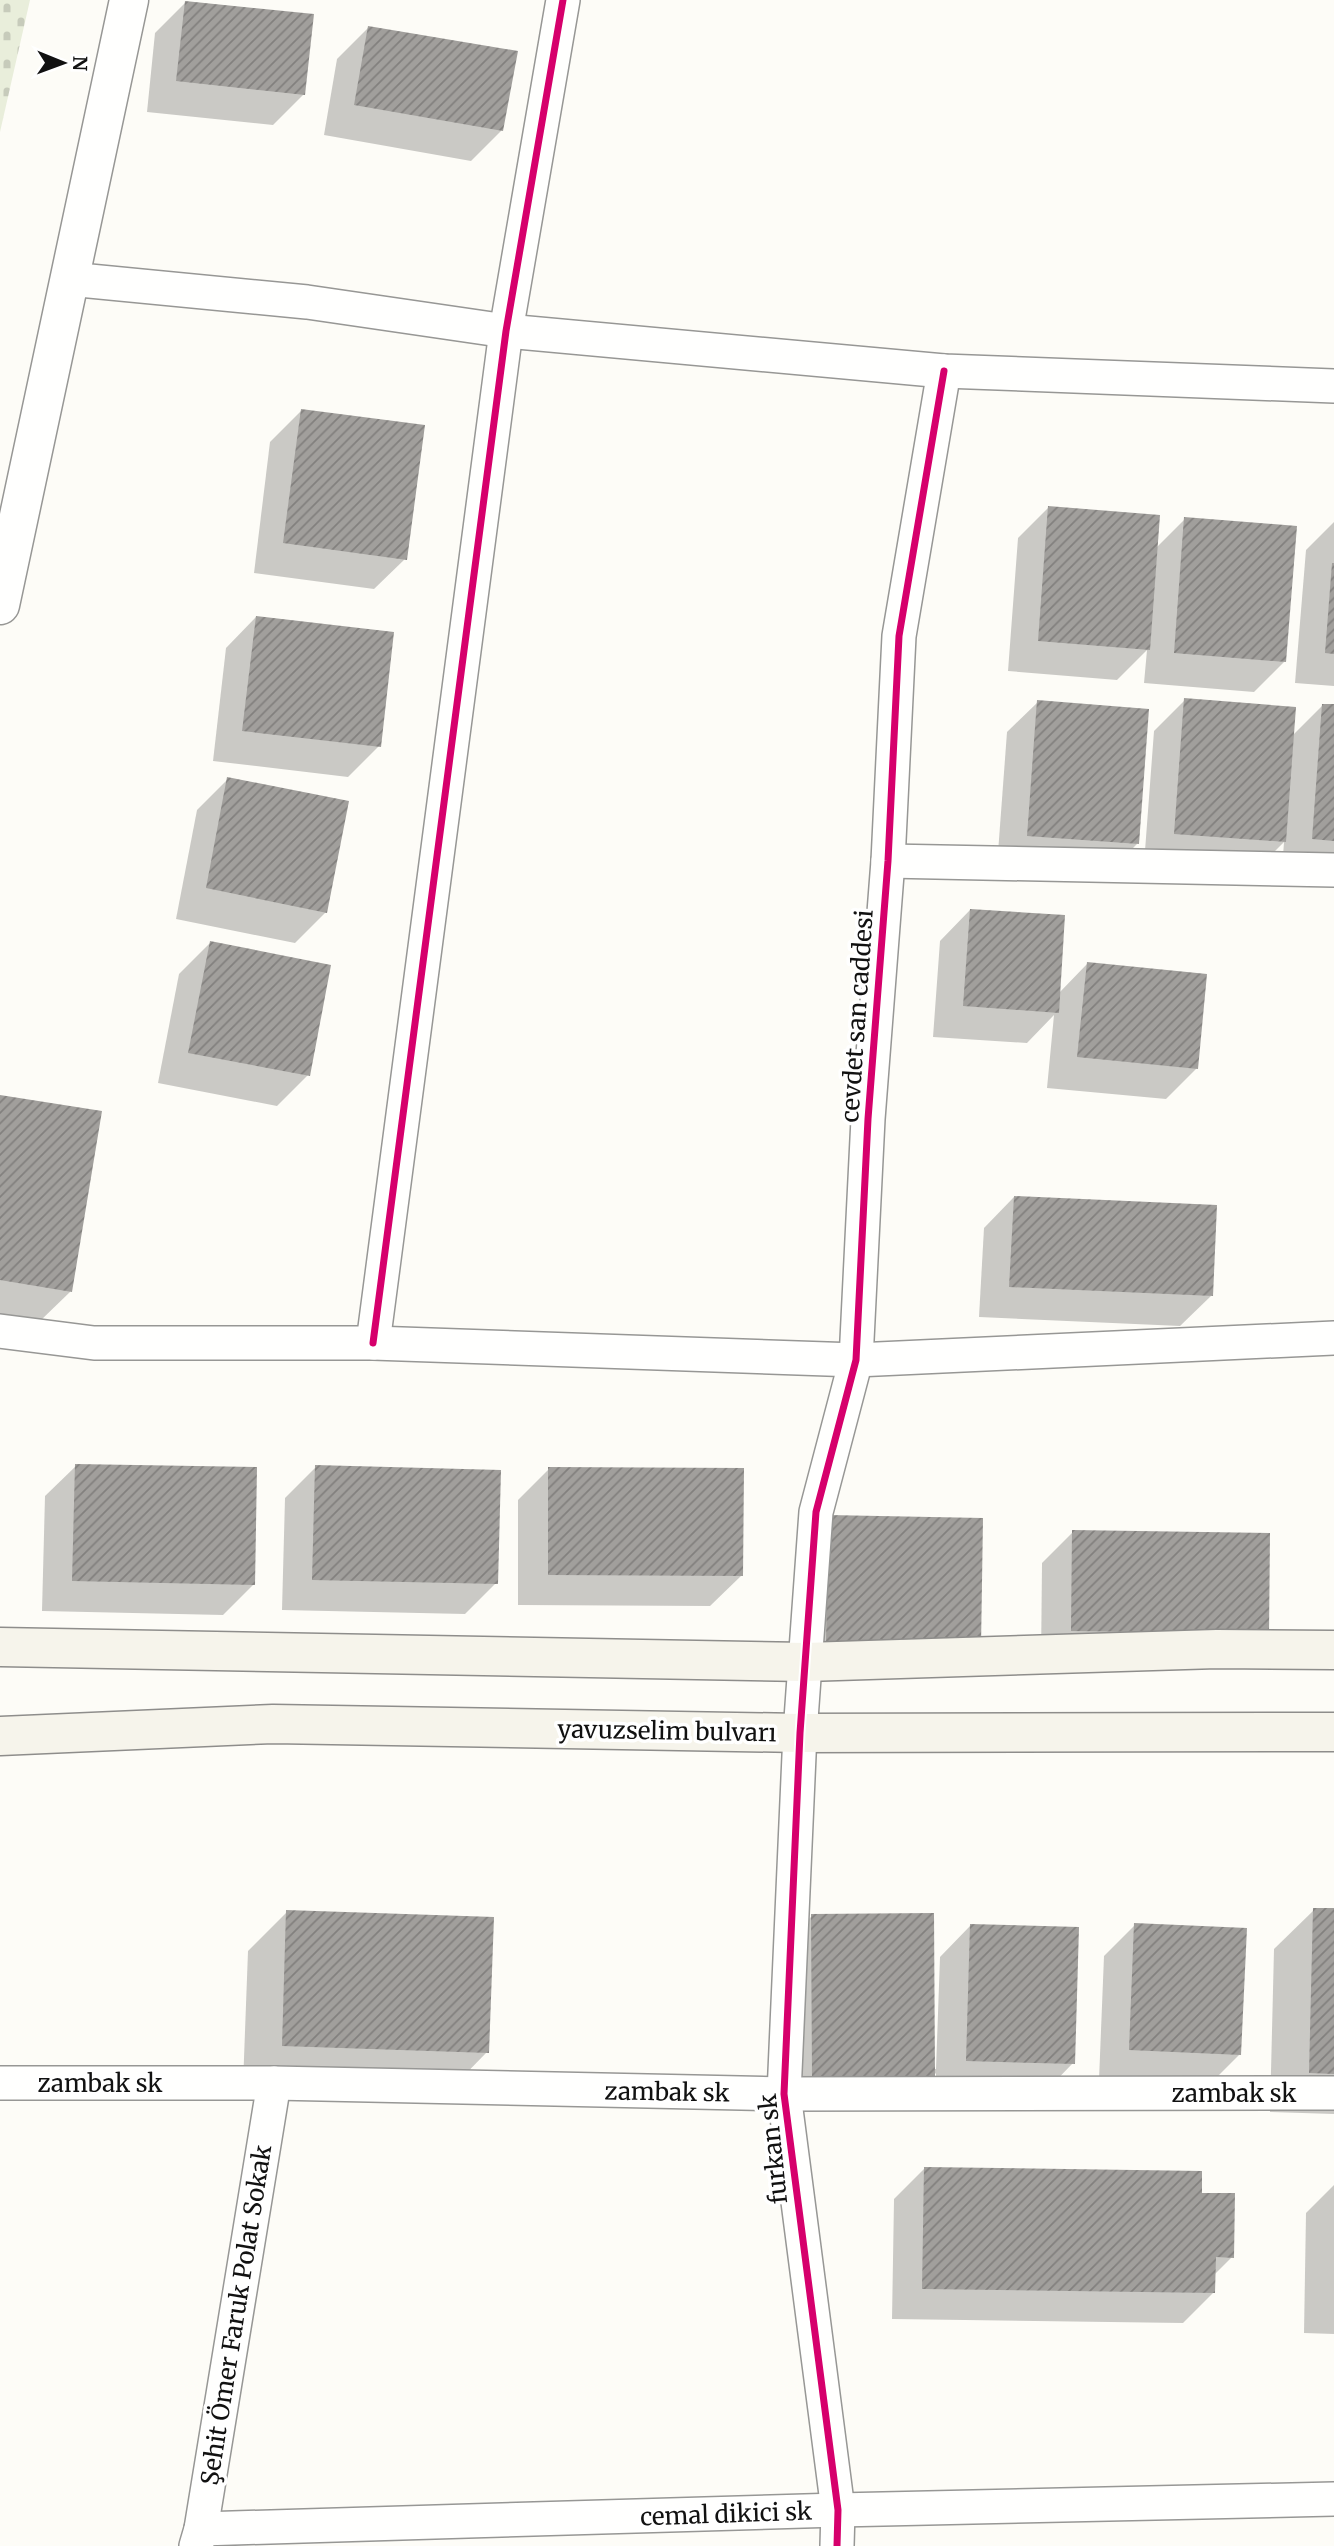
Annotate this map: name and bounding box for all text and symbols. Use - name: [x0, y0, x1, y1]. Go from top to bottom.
- north arrow: [28, 28, 98, 98]
- text: N: [68, 56, 92, 71]
- street label: cevdet san caddesi: [834, 908, 880, 1123]
- street label: yavuzselim bulvarı: [557, 1714, 777, 1748]
- street label: zambak sk: [37, 2068, 163, 2099]
- street label: zambak sk: [604, 2075, 731, 2109]
- street label: zambak sk: [1171, 2078, 1297, 2109]
- street label: furkan sk: [752, 2092, 794, 2206]
- street label: Şehit Ömer Faruk Polat Sokak: [194, 2142, 278, 2487]
- street label: cemal dikici sk: [640, 2495, 813, 2532]

